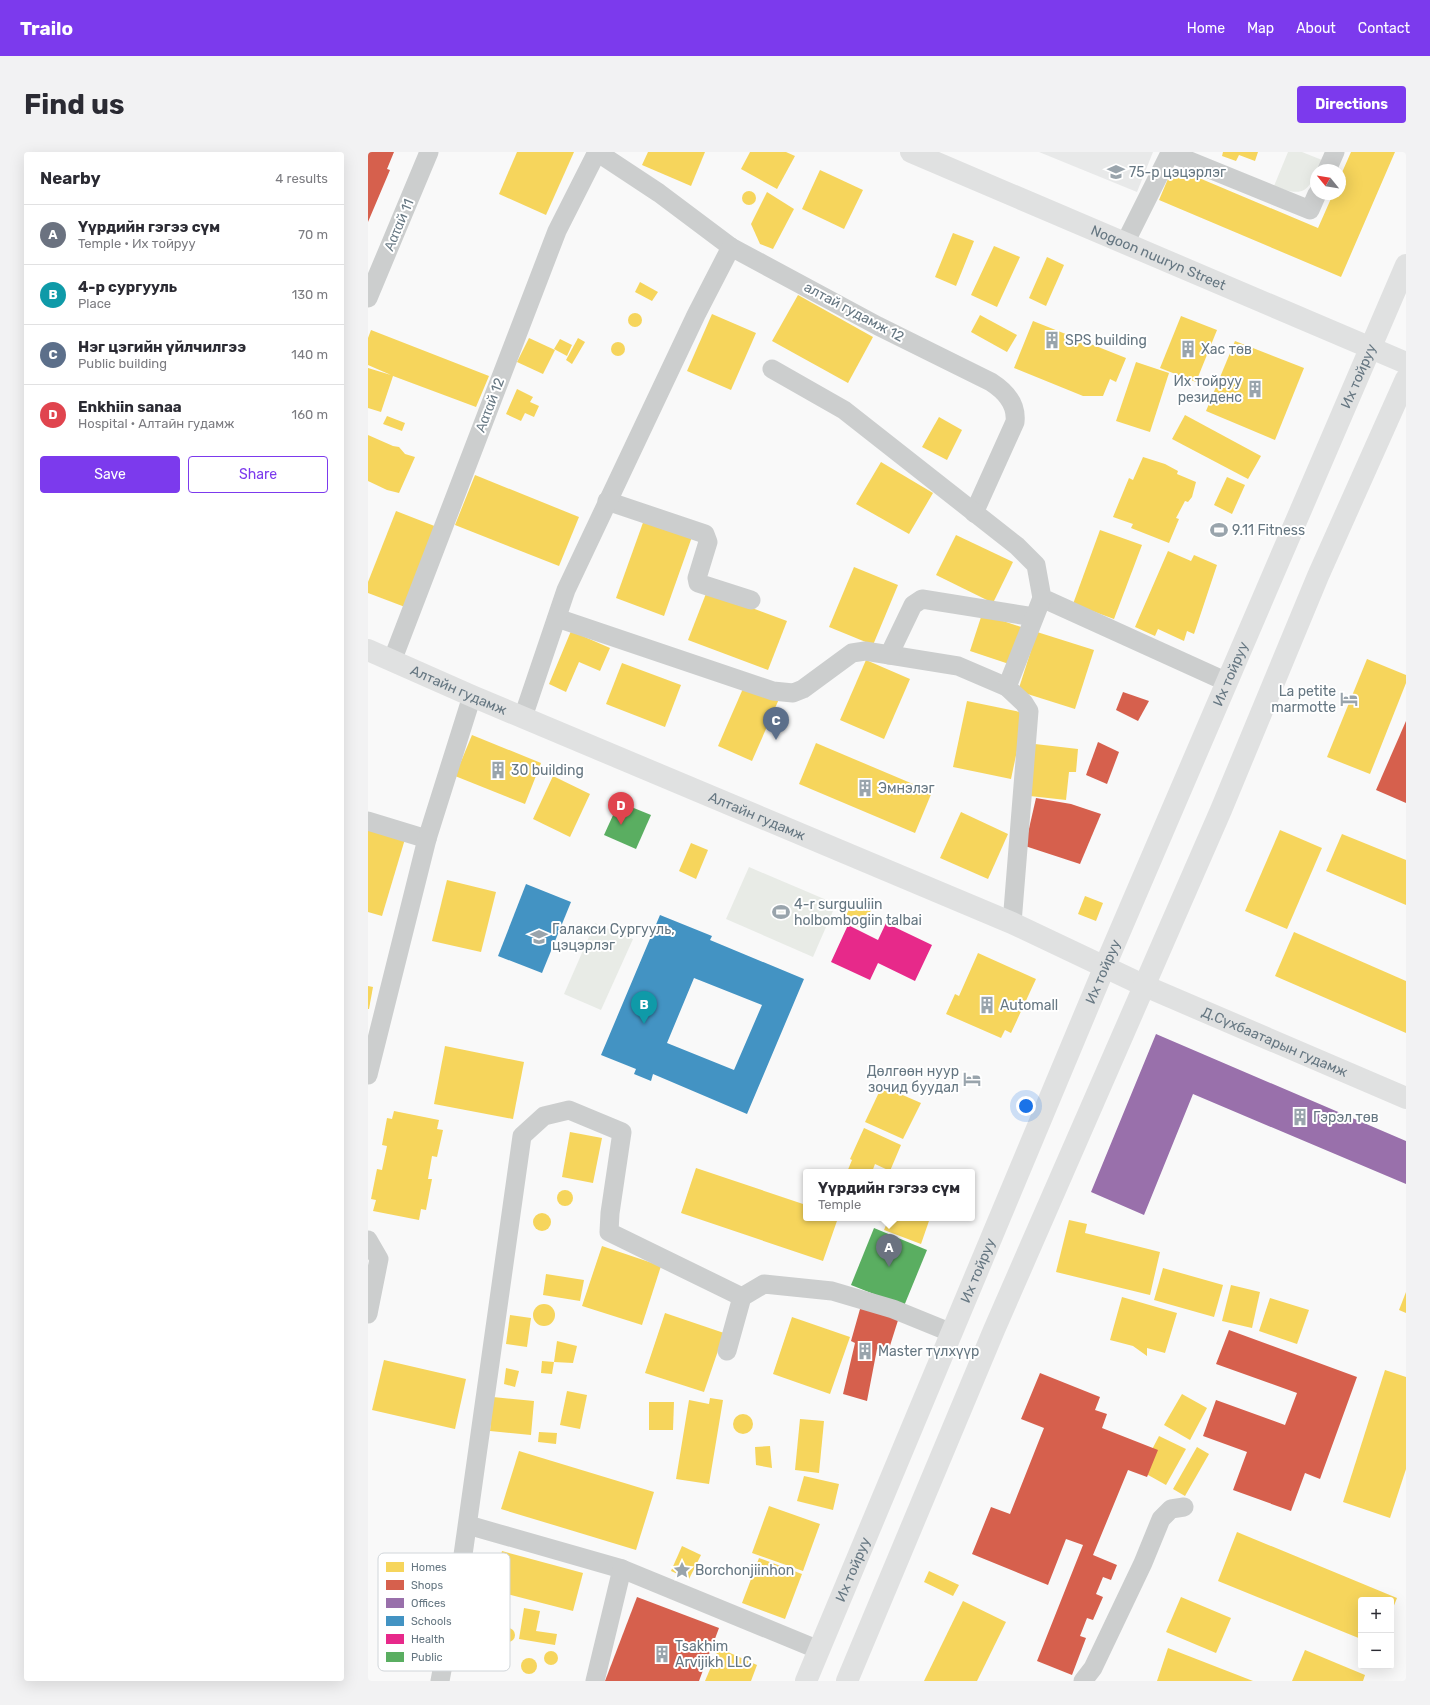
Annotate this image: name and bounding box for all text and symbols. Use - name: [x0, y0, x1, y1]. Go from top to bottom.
- text: Trailo: [20, 17, 73, 40]
- text: Home: [1187, 20, 1225, 37]
- text: Map: [1247, 20, 1274, 37]
- text: About: [1296, 20, 1336, 37]
- text: Contact: [1358, 20, 1410, 37]
- button: Directions: [1297, 86, 1406, 123]
- text: Find us: [24, 88, 124, 121]
- school or university icon: 75-р цэцэрлэг: [1106, 162, 1126, 182]
- place label: 75-р цэцэрлэг: [1129, 164, 1226, 181]
- north arrow: [1310, 164, 1346, 200]
- text: Nearby: [40, 168, 101, 188]
- text: 4 results: [275, 171, 328, 186]
- street label: Ααταй 11: [380, 196, 418, 254]
- text: Үүрдийн гэгээ сүм: [78, 218, 220, 236]
- street label: Nogoon nuuryn Street: [1088, 221, 1229, 294]
- text: A: [48, 227, 58, 242]
- text: 70 m: [298, 227, 328, 242]
- text: Temple · Их тойруу: [78, 236, 196, 251]
- text: 4-р сургууль: [78, 278, 177, 296]
- street label: алтай гудамж 12: [801, 278, 907, 346]
- text: B: [48, 287, 58, 302]
- text: 130 m: [292, 287, 328, 302]
- text: Place: [78, 296, 111, 311]
- building icon: SPS building: [1042, 330, 1062, 350]
- place label: SPS building: [1065, 332, 1147, 349]
- text: Нэг цэгийн үйлчилгээ: [78, 338, 246, 356]
- building icon: Хас төв: [1178, 339, 1198, 359]
- place label: Хас төв: [1201, 341, 1252, 358]
- street label: Их тойруу: [1337, 341, 1380, 411]
- text: C: [48, 347, 58, 362]
- text: 140 m: [291, 347, 328, 362]
- text: Public building: [78, 356, 167, 371]
- place label: Их тойруу резиденс: [1173, 373, 1242, 406]
- street label: Ααταй 12: [472, 375, 508, 435]
- building icon: Их тойруу резиденс: [1245, 379, 1265, 399]
- text: Enkhiin sanaa: [78, 398, 182, 416]
- text: D: [48, 407, 58, 422]
- text: 160 m: [292, 407, 328, 422]
- text: Hospital · Алтайн гудамж: [78, 416, 234, 431]
- button: Save: [40, 456, 180, 493]
- button: Share: [188, 456, 328, 493]
- sports icon: 9.11 Fitness: [1209, 520, 1229, 540]
- place label: 9.11 Fitness: [1232, 522, 1305, 539]
- street label: Их тойруу: [1209, 639, 1252, 709]
- street label: Алтайн гудамж: [408, 661, 509, 718]
- place label: La petite marmotte: [1271, 683, 1336, 716]
- hotel icon: La petite marmotte: [1339, 689, 1359, 709]
- pin: C: [763, 707, 789, 740]
- building icon: 30 building: [488, 760, 508, 780]
- place label: 30 building: [511, 762, 584, 779]
- building icon: Эмнэлэг: [855, 778, 875, 798]
- place label: Эмнэлэг: [878, 780, 935, 797]
- street label: Алтайн гудамж: [706, 788, 808, 844]
- pin: D: [608, 792, 634, 825]
- place label: 4-r surguuliin holbombogiin talbai: [794, 896, 922, 929]
- sports icon: 4-r surguuliin holbombogiin talbai: [771, 902, 791, 922]
- place label: Галакси Сургууль, цэцэрлэг: [552, 921, 675, 954]
- school or university icon: Галакси Сургууль, цэцэрлэг: [529, 927, 549, 947]
- street label: Их тойруу: [1082, 936, 1124, 1006]
- pin: B: [631, 991, 657, 1024]
- building icon: Automall: [977, 995, 997, 1015]
- place label: Automall: [1000, 997, 1058, 1014]
- street label: Д.Сүхбаатарын гудамж: [1199, 1003, 1350, 1080]
- place label: Дөлгөөн нуур зочид буудал: [867, 1063, 959, 1096]
- hotel icon: Дөлгөөн нуур зочид буудал: [962, 1069, 982, 1089]
- your location: [1016, 1096, 1036, 1116]
- building icon: Гэрэл төв: [1290, 1107, 1310, 1127]
- place label: Гэрэл төв: [1313, 1109, 1379, 1126]
- popup: [803, 1169, 975, 1221]
- text: Үүрдийн гэгээ сүм: [818, 1179, 960, 1197]
- text: Temple: [818, 1197, 861, 1212]
- pin: A: [876, 1234, 902, 1267]
- street label: Их тойруу: [957, 1235, 999, 1305]
- building icon: Master түлхүүр: [855, 1341, 875, 1361]
- place label: Master түлхүүр: [878, 1343, 979, 1360]
- street label: Их тойруу: [832, 1534, 874, 1604]
- legend: [378, 1553, 510, 1671]
- place icon: Borchonjiinhon: [672, 1560, 692, 1580]
- text: Homes: [411, 1561, 447, 1574]
- place label: Borchonjiinhon: [695, 1562, 794, 1579]
- text: Shops: [411, 1579, 443, 1592]
- text: Offices: [411, 1597, 446, 1610]
- map controls: [1358, 1597, 1394, 1669]
- button: +: [1358, 1597, 1394, 1633]
- text: Schools: [411, 1615, 452, 1628]
- text: Health: [411, 1633, 445, 1646]
- button: −: [1358, 1633, 1394, 1669]
- place label: Tsakhim Arvijikh LLC: [675, 1638, 752, 1671]
- building icon: Tsakhim Arvijikh LLC: [652, 1644, 672, 1664]
- text: Public: [411, 1651, 443, 1664]

